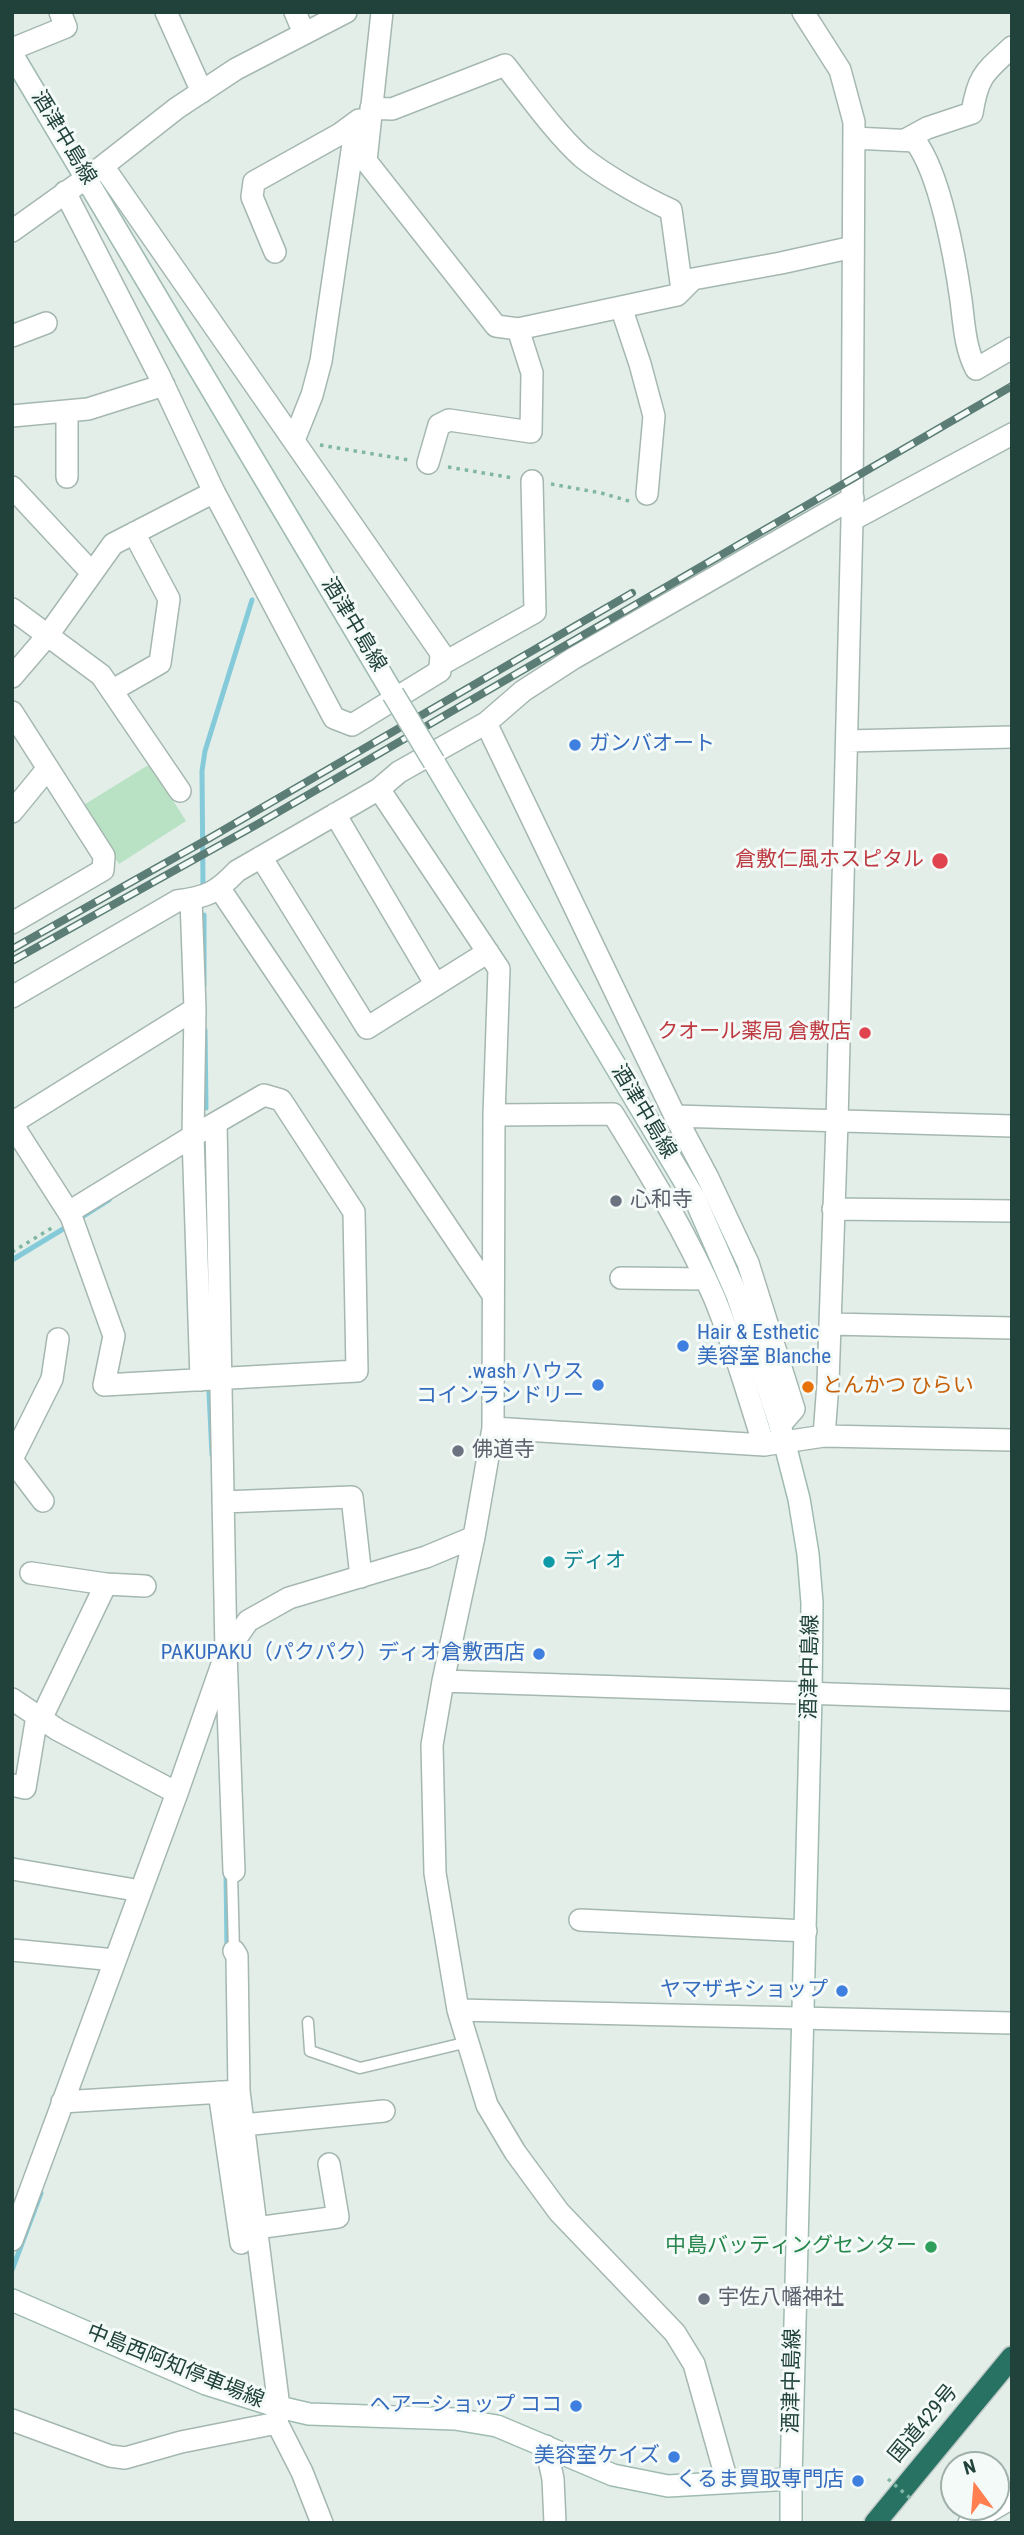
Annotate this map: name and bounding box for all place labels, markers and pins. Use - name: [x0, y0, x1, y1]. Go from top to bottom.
- place label: ガンバオート: [589, 732, 715, 758]
- marker: ガンバオート: [567, 737, 583, 753]
- place label: 倉敷仁風ホスピタル: [735, 848, 924, 874]
- marker: 倉敷仁風ホスピタル: [930, 851, 950, 871]
- place label: クオール薬局 倉敷店: [657, 1020, 851, 1046]
- marker: クオール薬局 倉敷店: [857, 1025, 873, 1041]
- place label: 心和寺: [630, 1188, 693, 1214]
- marker: 心和寺: [608, 1193, 624, 1209]
- place label: Hair & Esthetic 美容室 Blanche: [697, 1321, 831, 1371]
- marker: Hair & Esthetic 美容室 Blanche: [675, 1338, 691, 1354]
- place label: .wash ハウス コインランドリー: [416, 1360, 584, 1410]
- place label: とんかつ ひらい: [822, 1374, 974, 1400]
- marker: .wash ハウス コインランドリー: [590, 1377, 606, 1393]
- marker: とんかつ ひらい: [800, 1379, 816, 1395]
- place label: 佛道寺: [472, 1438, 535, 1464]
- marker: 佛道寺: [450, 1443, 466, 1459]
- place label: ディオ: [563, 1549, 626, 1575]
- marker: ディオ: [541, 1554, 557, 1570]
- place label: PAKUPAKU（パクパク）ディオ倉敷西店: [161, 1641, 525, 1667]
- marker: PAKUPAKU（パクパク）ディオ倉敷西店: [531, 1646, 547, 1662]
- place label: ヤマザキショップ: [660, 1978, 828, 2004]
- marker: ヤマザキショップ: [834, 1983, 850, 1999]
- place label: 中島バッティングセンター: [665, 2234, 917, 2260]
- marker: 中島バッティングセンター: [923, 2239, 939, 2255]
- place label: 宇佐八幡神社: [718, 2286, 844, 2312]
- marker: 宇佐八幡神社: [696, 2291, 712, 2307]
- place label: ヘアーショップ ココ: [369, 2393, 562, 2419]
- marker: ヘアーショップ ココ: [568, 2398, 584, 2414]
- place label: 美容室ケイズ: [534, 2444, 660, 2470]
- marker: 美容室ケイズ: [666, 2449, 682, 2465]
- place label: くるま買取専門店: [676, 2468, 844, 2494]
- marker: くるま買取専門店: [850, 2473, 866, 2489]

